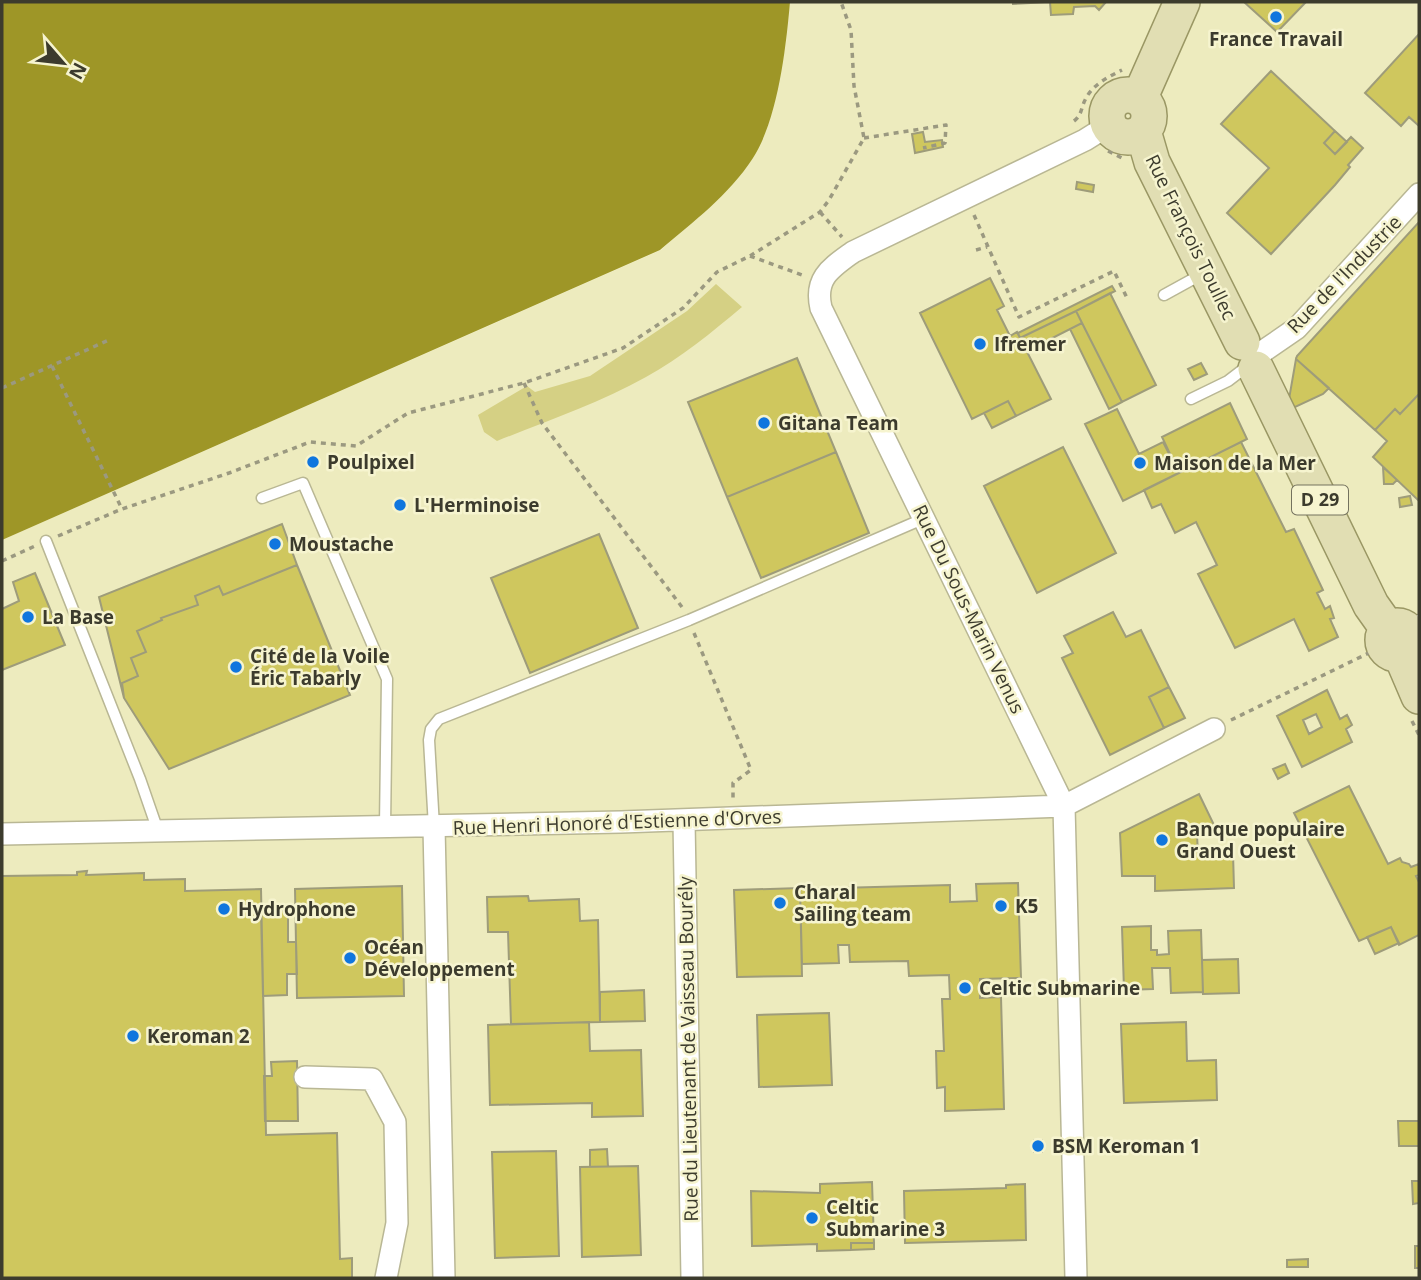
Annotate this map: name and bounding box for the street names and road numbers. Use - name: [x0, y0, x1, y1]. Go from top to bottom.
- street label: Rue François Toullec: [1140, 150, 1242, 324]
- street label: Rue de l'Industrie: [1281, 209, 1407, 339]
- road number: D 29: [1292, 486, 1348, 514]
- street label: Rue Du Sous-Marin Venus: [907, 500, 1031, 718]
- street label: Rue Henri Honoré d'Estienne d'Orves: [452, 803, 782, 841]
- street label: Rue du Lieutenant de Vaisseau Bourély: [672, 876, 704, 1222]

